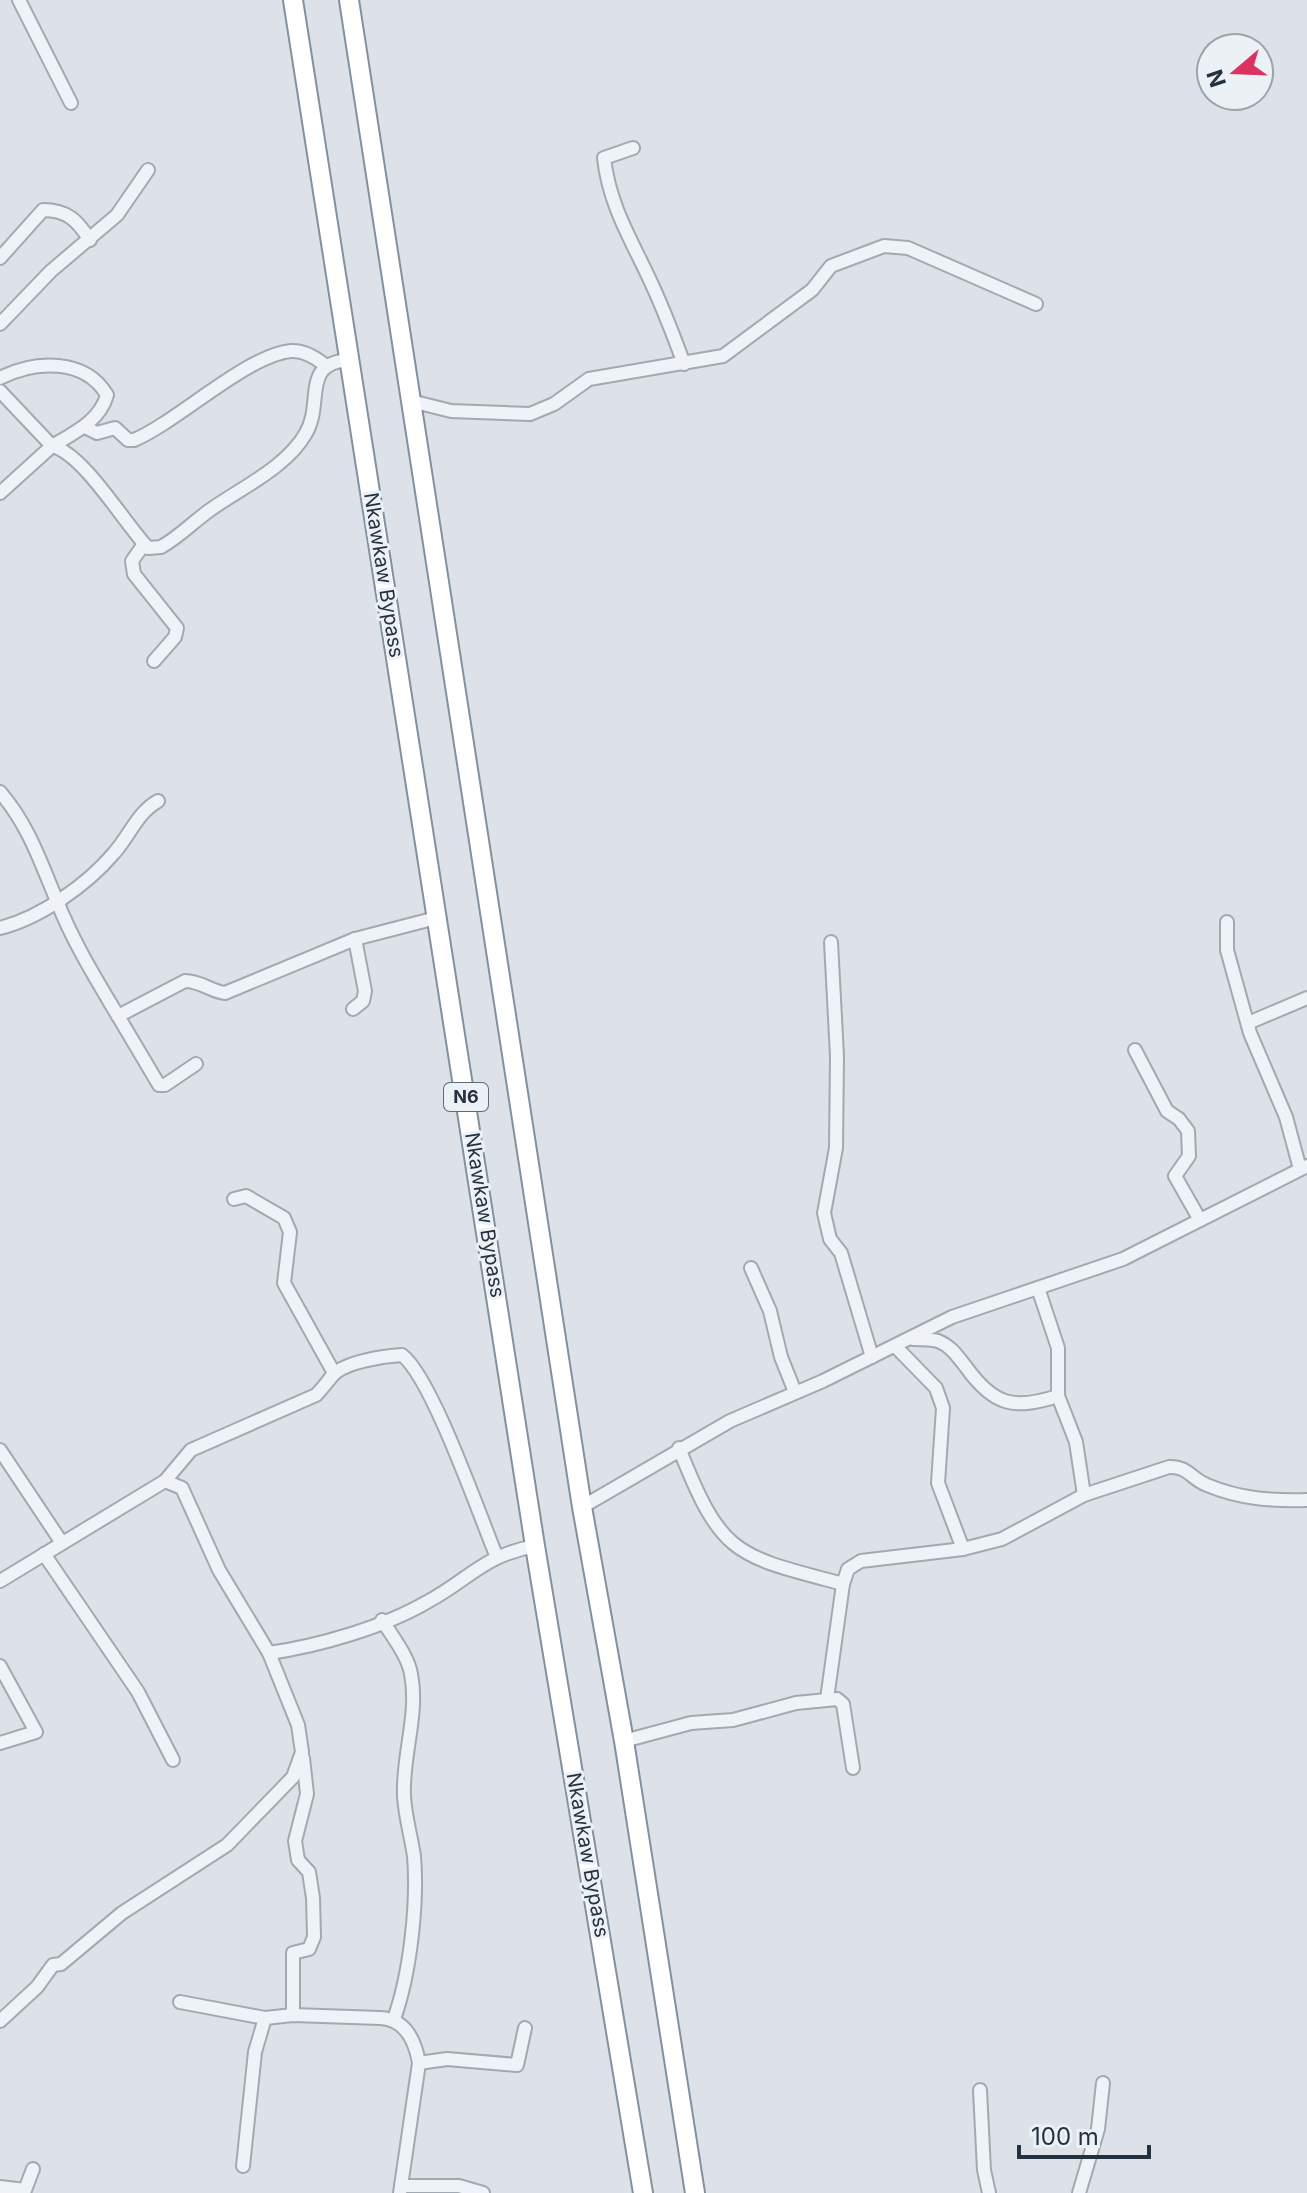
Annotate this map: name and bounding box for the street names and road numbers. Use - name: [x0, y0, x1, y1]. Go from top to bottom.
- street label: Nkawkaw Bypass: [359, 491, 409, 659]
- road number: N6: [444, 1083, 488, 1111]
- street label: Nkawkaw Bypass: [460, 1131, 510, 1299]
- street label: Nkawkaw Bypass: [562, 1771, 614, 1939]

